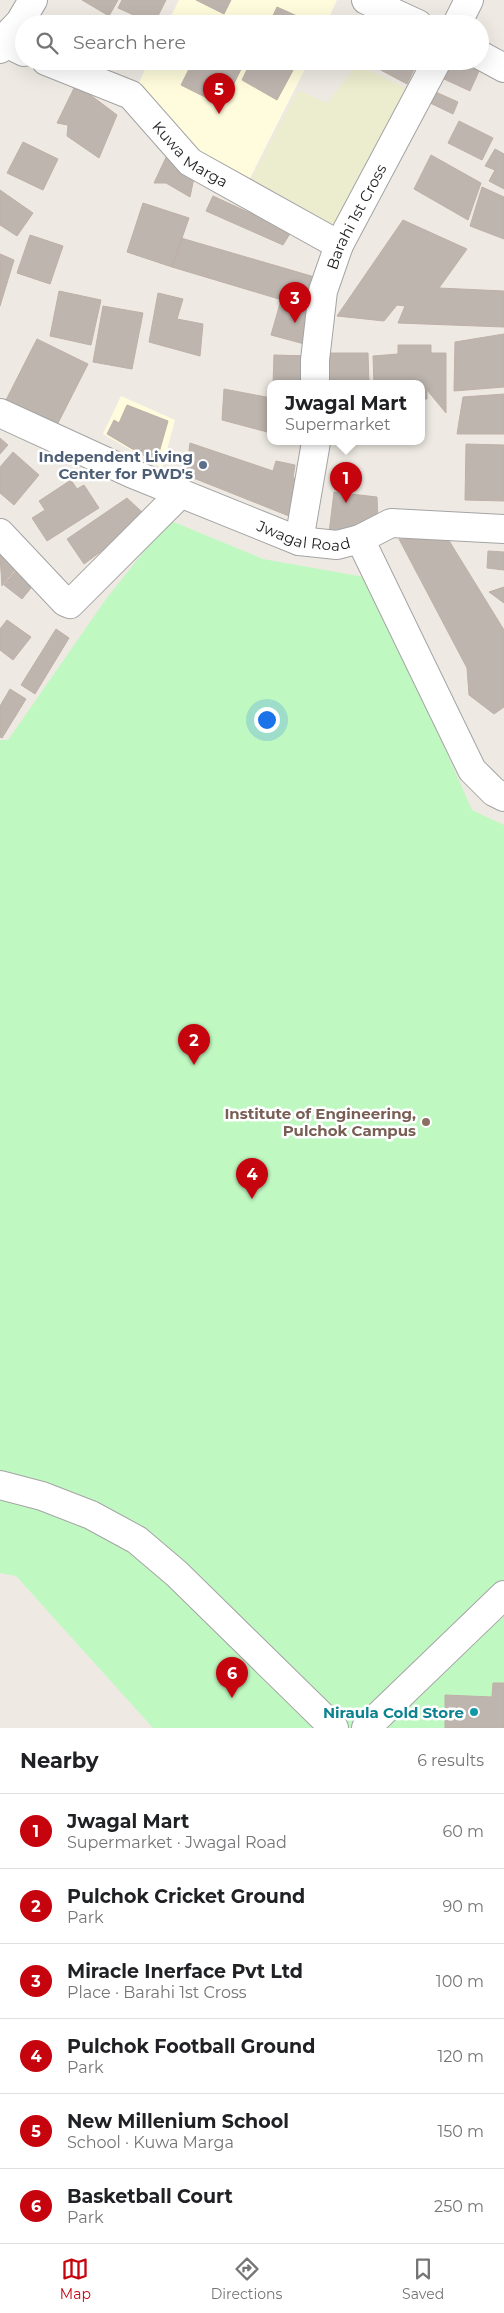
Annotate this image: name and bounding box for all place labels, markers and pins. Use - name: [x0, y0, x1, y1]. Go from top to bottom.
- pin: 5: [203, 73, 235, 114]
- pin: 3: [279, 282, 311, 323]
- place label: Independent Living Center for PWD's: [39, 447, 193, 483]
- marker: Independent Living Center for PWD's: [197, 459, 209, 471]
- pin: 1: [330, 462, 362, 503]
- pin: 2: [178, 1024, 210, 1065]
- place label: Institute of Engineering, Pulchok Campus: [224, 1104, 416, 1140]
- marker: Institute of Engineering, Pulchok Campus: [420, 1116, 432, 1128]
- pin: 4: [236, 1158, 268, 1199]
- pin: 6: [216, 1657, 248, 1698]
- place label: Niraula Cold Store: [323, 1703, 464, 1722]
- marker: Niraula Cold Store: [468, 1706, 480, 1718]

